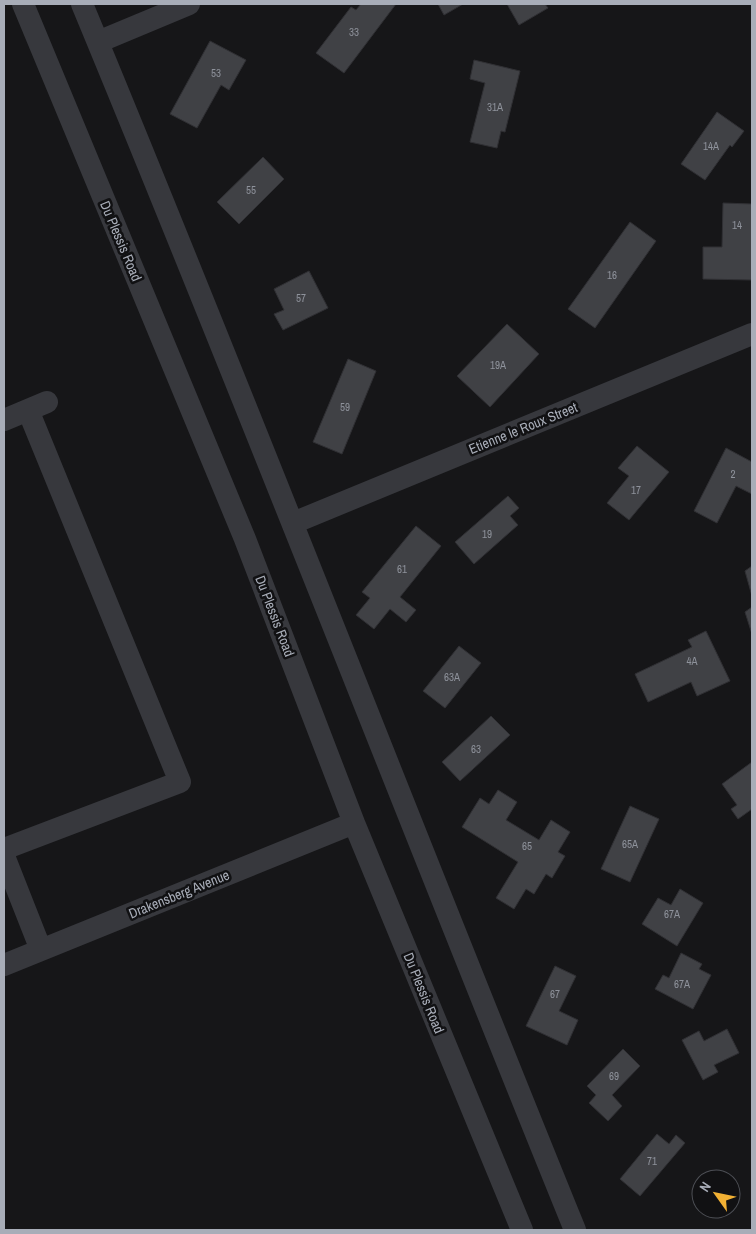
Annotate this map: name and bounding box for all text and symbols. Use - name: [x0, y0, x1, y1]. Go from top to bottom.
- house number: 33: [349, 25, 359, 39]
- house number: 53: [211, 66, 221, 80]
- house number: 31A: [487, 100, 504, 114]
- house number: 14A: [703, 139, 720, 153]
- house number: 55: [246, 183, 256, 197]
- street label: Du Plessis Road: [96, 198, 146, 284]
- house number: 14: [732, 218, 742, 232]
- house number: 16: [607, 268, 617, 282]
- house number: 57: [296, 291, 306, 305]
- house number: 19A: [490, 358, 507, 372]
- street label: Etienne le Roux Street: [466, 398, 580, 458]
- house number: 59: [340, 400, 350, 414]
- house number: 2: [730, 467, 736, 481]
- house number: 17: [631, 483, 641, 497]
- house number: 19: [482, 527, 492, 541]
- house number: 61: [397, 562, 407, 576]
- street label: Du Plessis Road: [251, 573, 299, 659]
- house number: 4A: [686, 654, 698, 668]
- house number: 63A: [444, 670, 461, 684]
- house number: 63: [471, 742, 481, 756]
- house number: 65A: [622, 837, 639, 851]
- house number: 65: [522, 839, 532, 853]
- street label: Drakensberg Avenue: [126, 866, 232, 922]
- house number: 67A: [664, 907, 681, 921]
- street label: Du Plessis Road: [400, 950, 448, 1036]
- house number: 67A: [674, 977, 691, 991]
- house number: 67: [550, 987, 560, 1001]
- house number: 69: [609, 1069, 619, 1083]
- house number: 71: [647, 1154, 657, 1168]
- north arrow: [691, 1169, 741, 1219]
- text: N: [695, 1179, 715, 1195]

